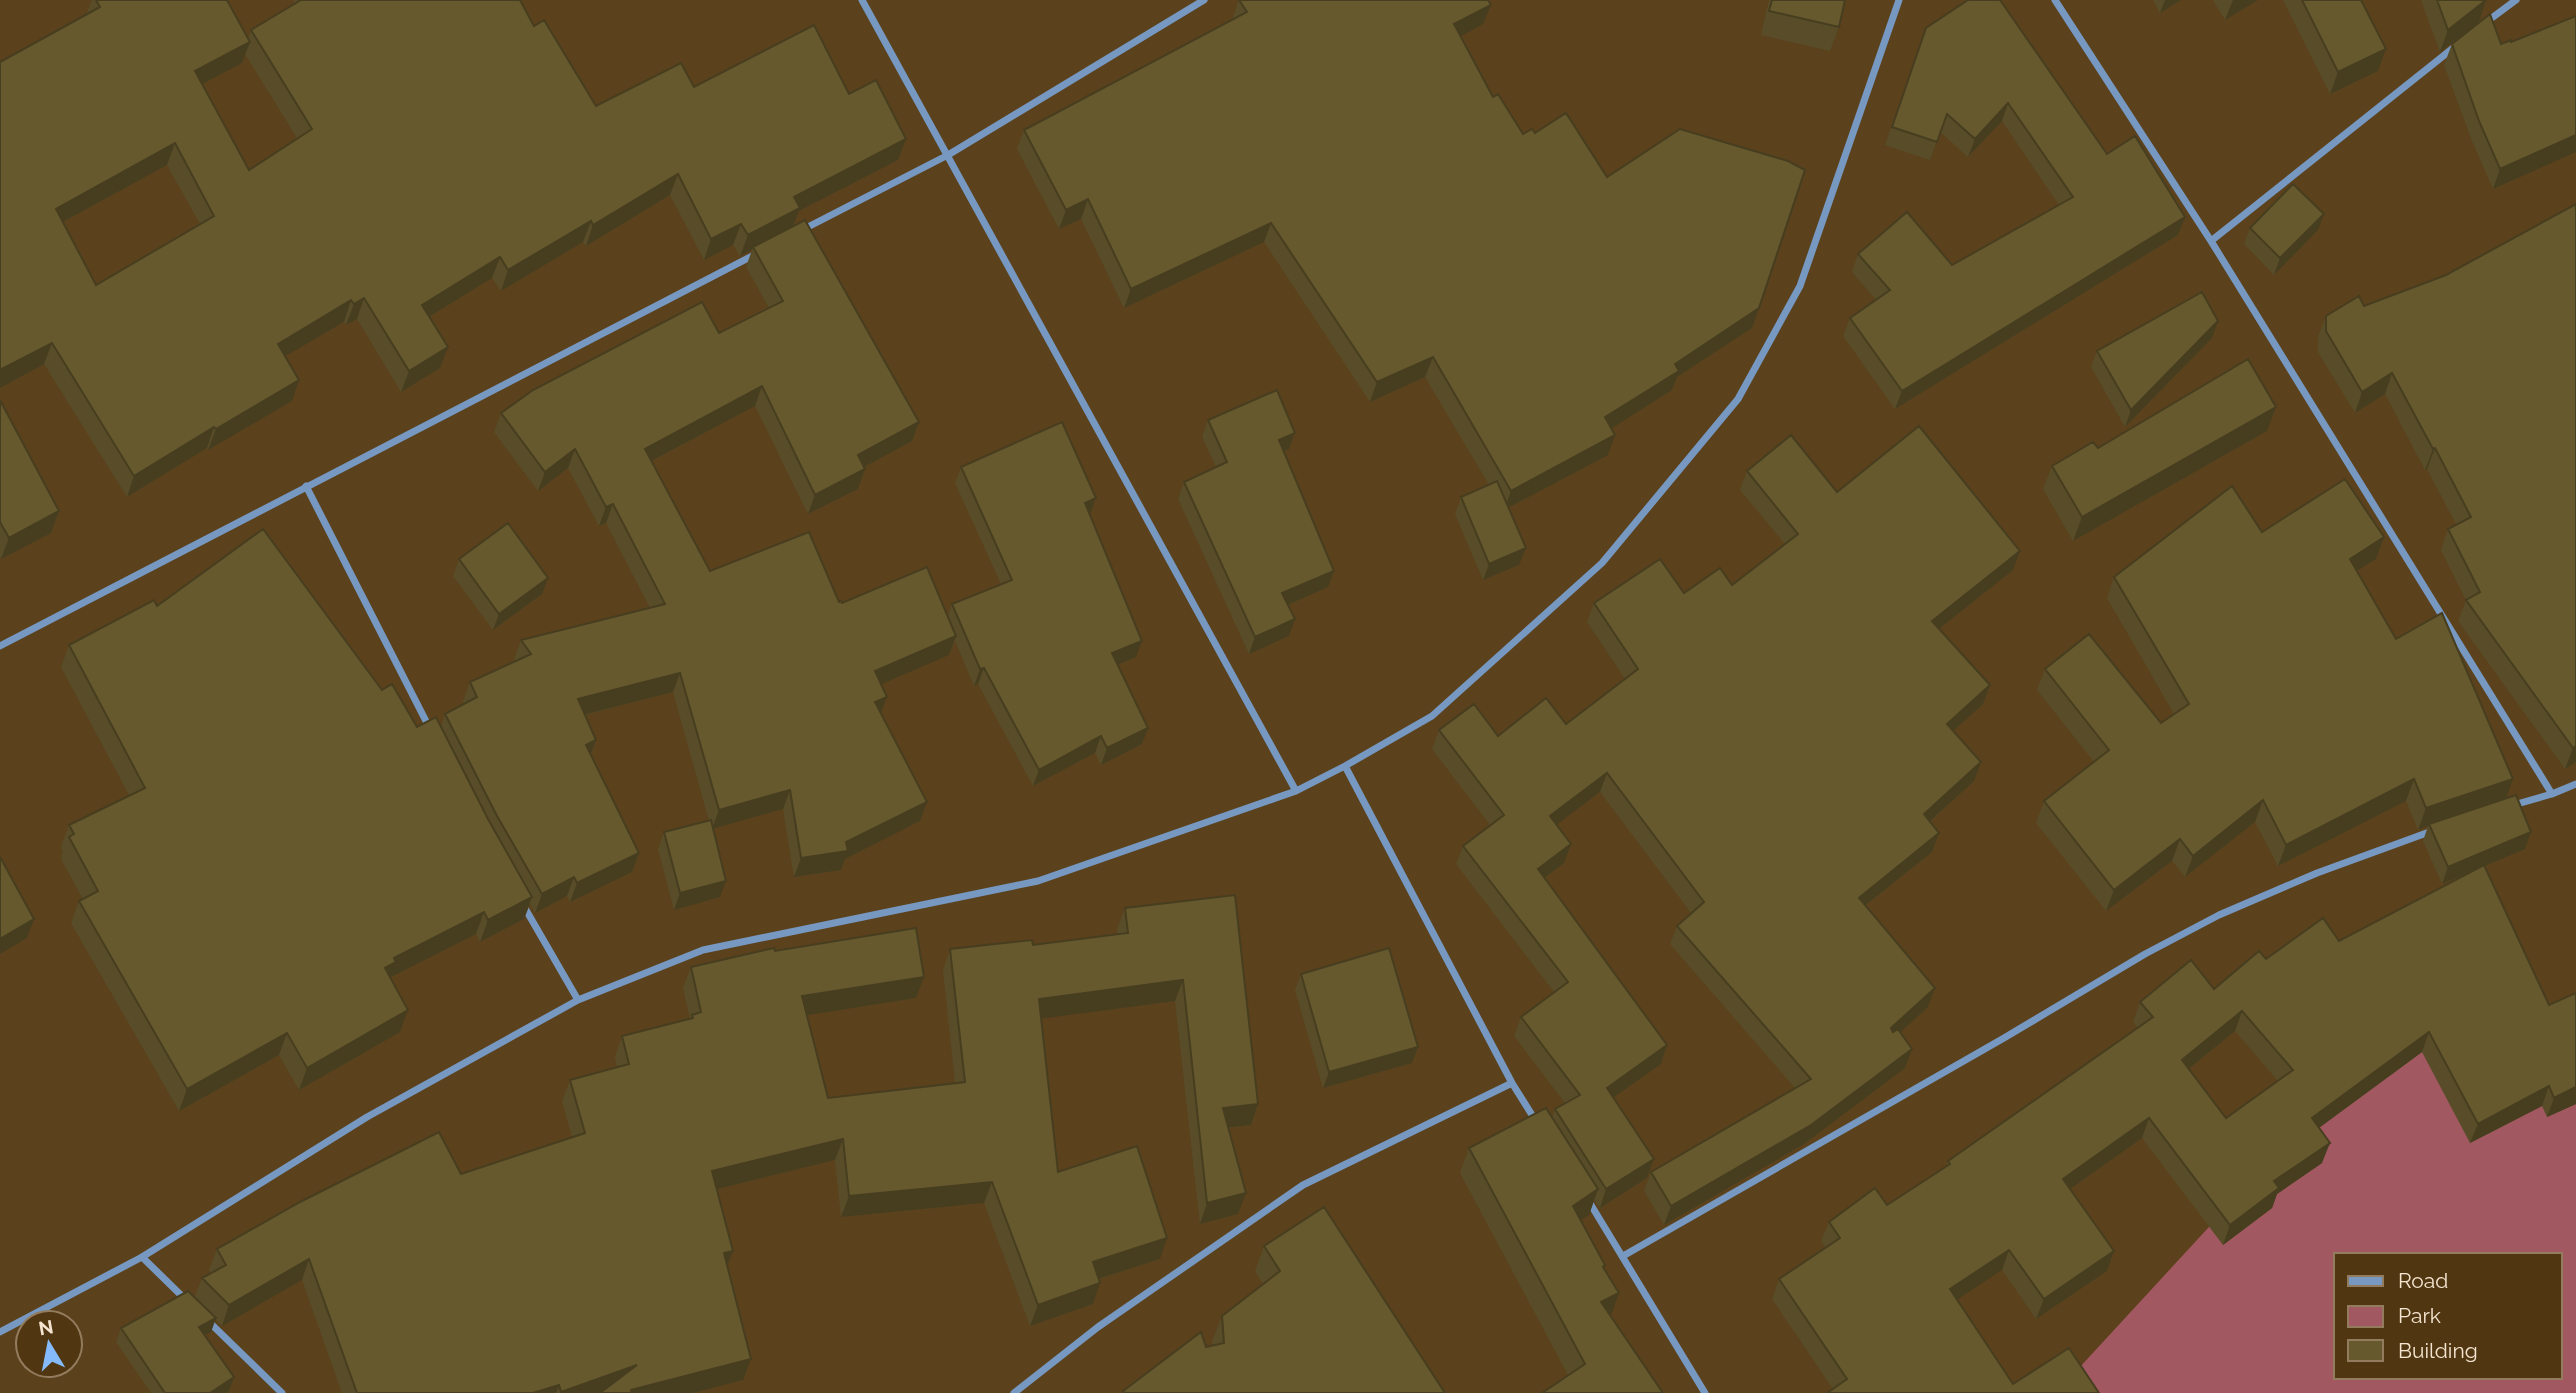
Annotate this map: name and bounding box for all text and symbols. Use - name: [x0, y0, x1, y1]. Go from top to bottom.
- legend: [2334, 1253, 2562, 1379]
- text: Road: [2398, 1268, 2448, 1293]
- text: Park: [2398, 1303, 2441, 1328]
- north arrow: [14, 1309, 84, 1379]
- text: N: [37, 1315, 55, 1339]
- text: Building: [2398, 1338, 2478, 1363]

